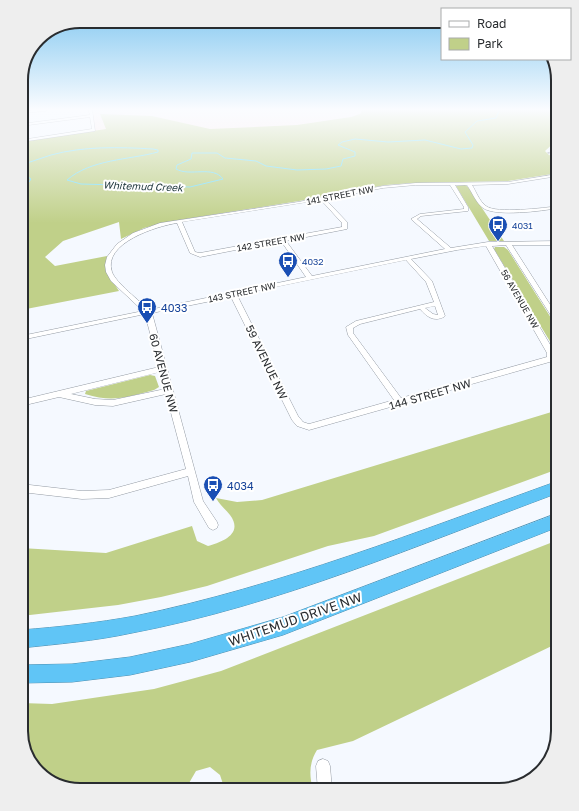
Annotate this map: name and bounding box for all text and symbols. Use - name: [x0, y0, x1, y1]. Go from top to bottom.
- legend: [441, 8, 571, 60]
- text: Road: [477, 16, 506, 31]
- text: Park: [477, 36, 503, 51]
- water label: Whitemud Creek: [103, 179, 184, 193]
- street label: 141 STREET NW: [305, 183, 375, 207]
- bus stop icon: 4031: [487, 214, 509, 242]
- place label: 4031: [512, 220, 533, 231]
- street label: 142 STREET NW: [236, 231, 306, 253]
- bus stop icon: 4032: [277, 250, 299, 278]
- place label: 4032: [302, 256, 324, 267]
- street label: 56 AVENUE NW: [499, 268, 542, 331]
- street label: 143 STREET NW: [207, 279, 277, 305]
- bus stop icon: 4033: [136, 296, 158, 324]
- place label: 4033: [161, 301, 187, 314]
- street label: 59 AVENUE NW: [243, 323, 291, 402]
- street label: 60 AVENUE NW: [147, 332, 181, 414]
- street label: 144 STREET NW: [387, 376, 473, 412]
- bus stop icon: 4034: [202, 474, 224, 502]
- place label: 4034: [227, 479, 254, 492]
- street label: WHITEMUD DRIVE NW: [226, 589, 364, 649]

